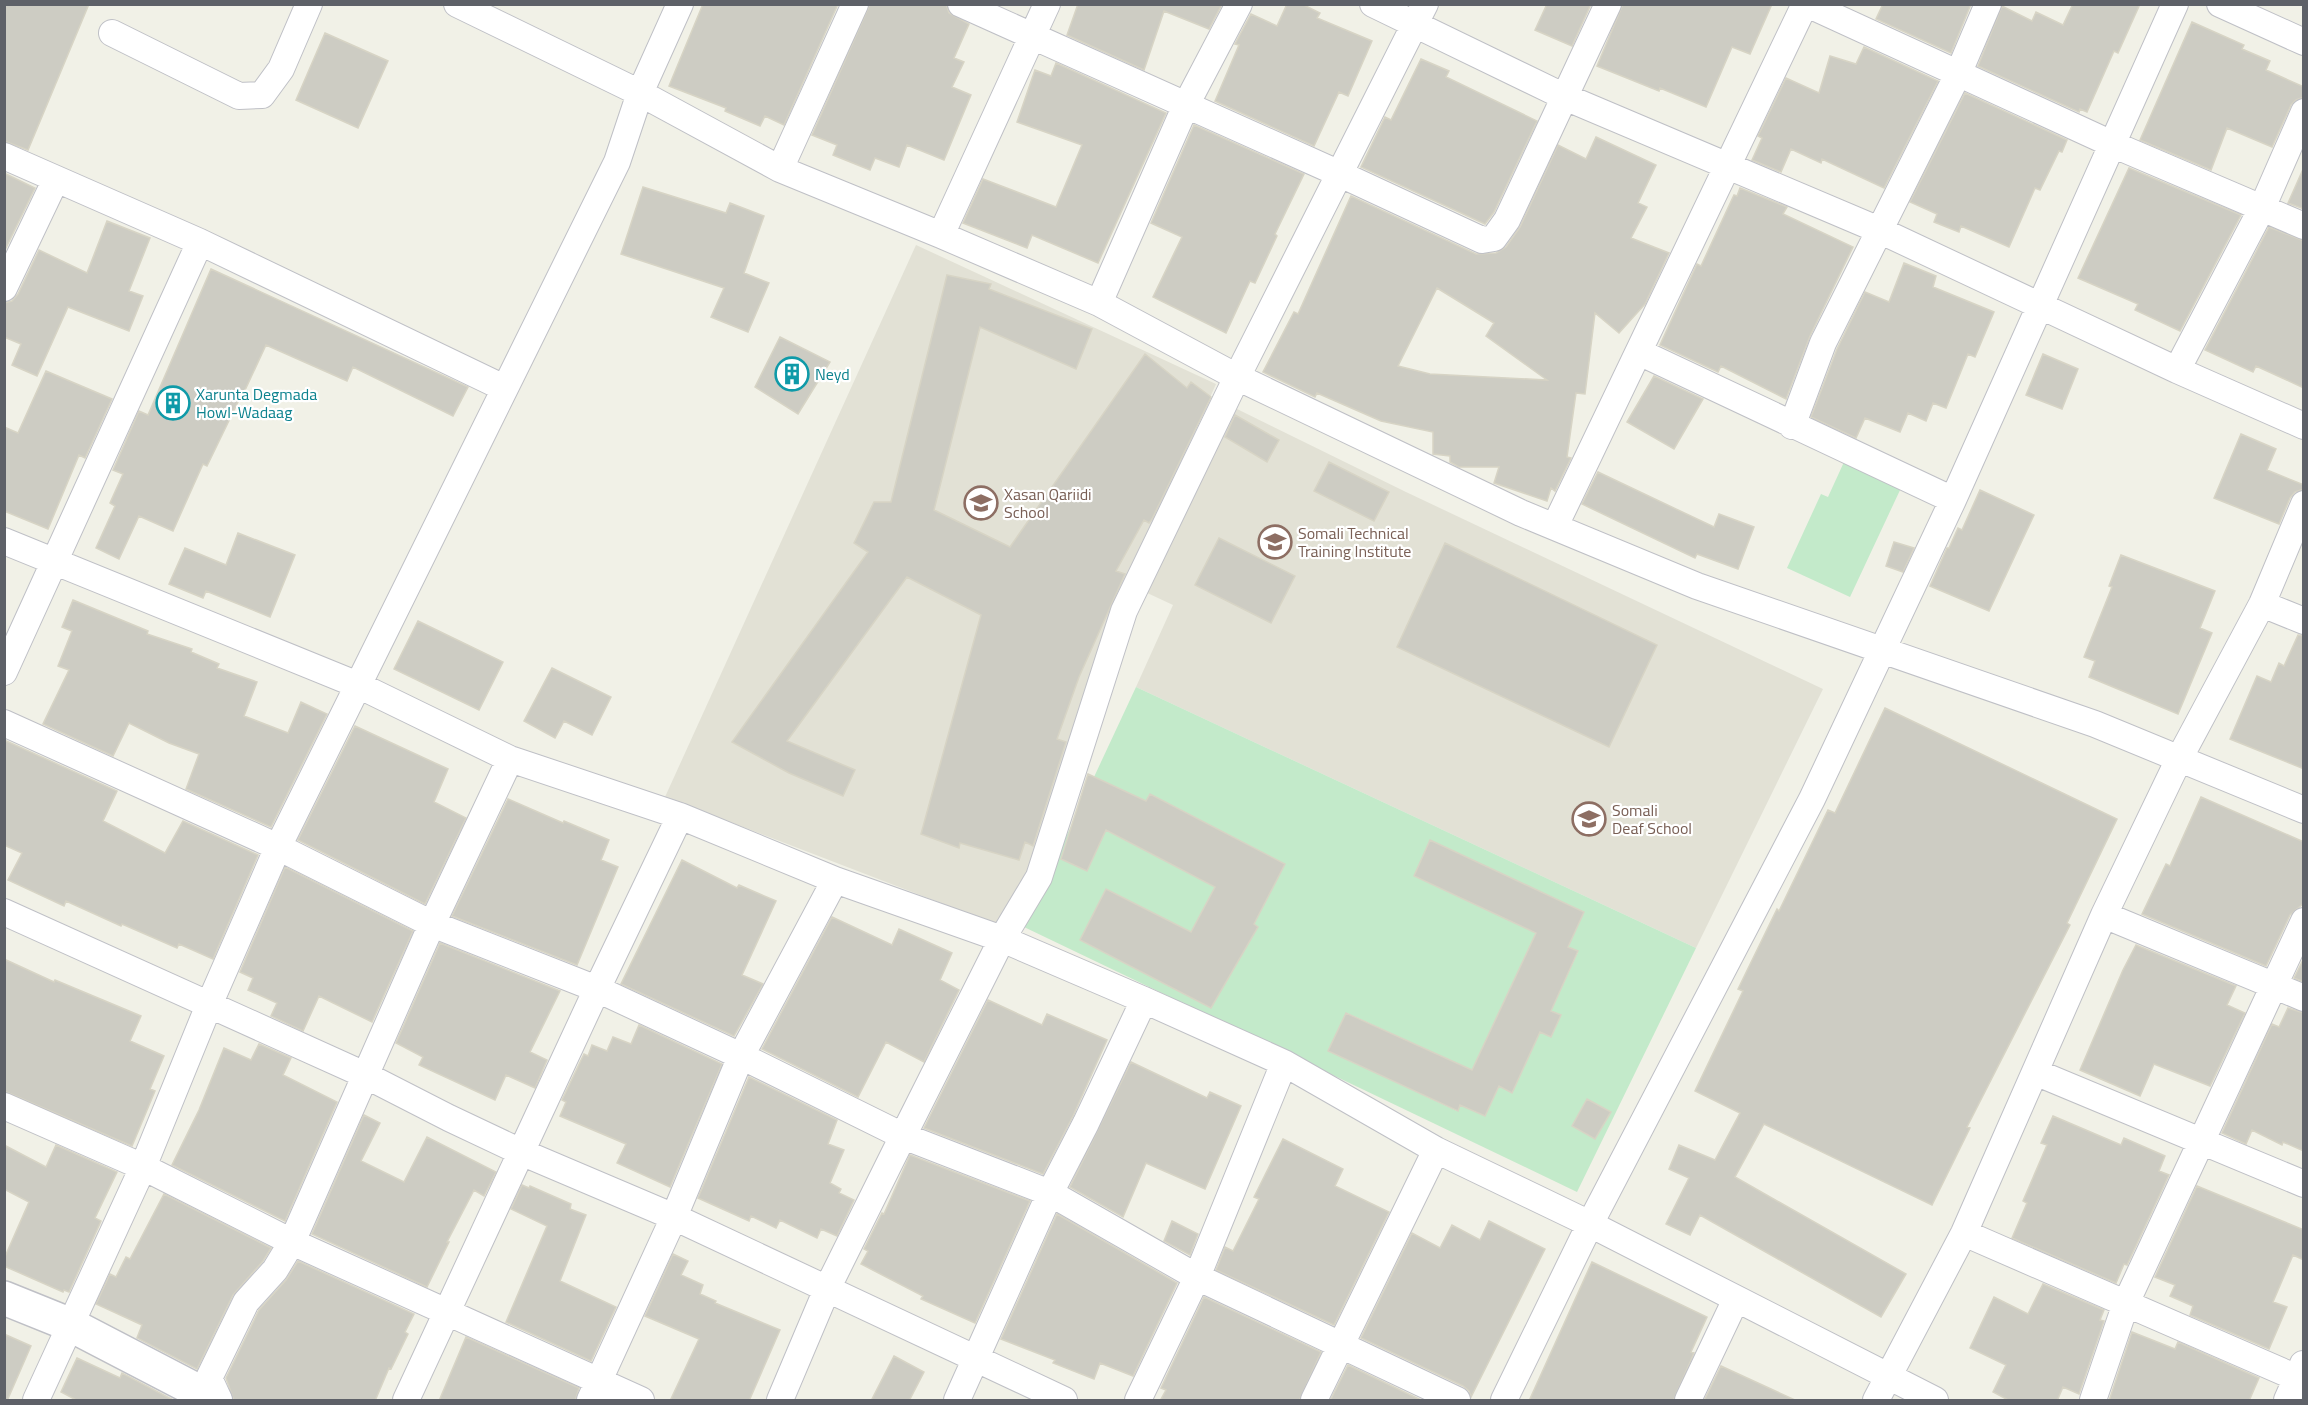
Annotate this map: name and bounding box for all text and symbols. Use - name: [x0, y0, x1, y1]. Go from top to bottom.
- building icon: Neyd: [774, 356, 810, 392]
- place label: Neyd: [815, 362, 850, 386]
- place label: Xarunta Degmada Howl-Wadaag: [196, 382, 317, 424]
- building icon: Xarunta Degmada Howl-Wadaag: [155, 385, 191, 421]
- place label: Xasan Qariidi School: [1004, 482, 1092, 524]
- school or university icon: Xasan Qariidi School: [963, 485, 999, 521]
- place label: Somali Technical Training Institute: [1298, 521, 1411, 563]
- school or university icon: Somali Technical Training Institute: [1257, 524, 1293, 560]
- place label: Somali Deaf School: [1612, 798, 1692, 840]
- school or university icon: Somali Deaf School: [1571, 801, 1607, 837]

